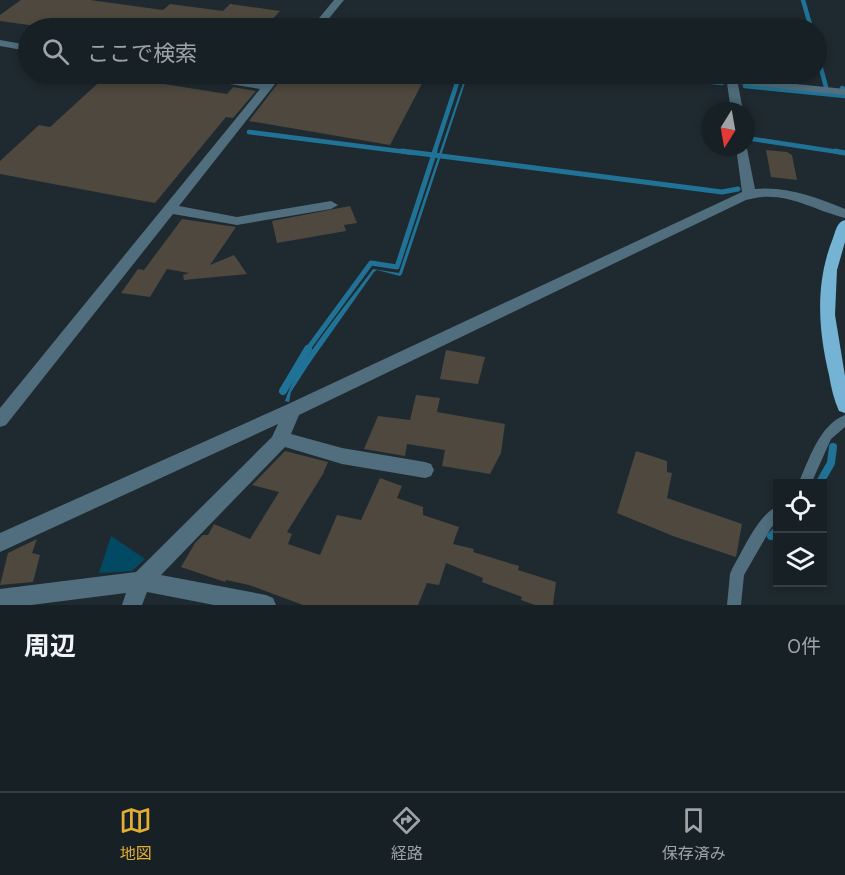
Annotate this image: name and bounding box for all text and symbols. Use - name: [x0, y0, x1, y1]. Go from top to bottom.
- search box: [18, 18, 827, 84]
- icon: search: [39, 35, 72, 68]
- text: ここで検索: [87, 39, 197, 68]
- north arrow: [701, 102, 755, 156]
- map controls: [773, 479, 827, 587]
- button: locate: [773, 479, 827, 533]
- button: layers: [773, 533, 827, 587]
- text: 周辺: [24, 629, 76, 663]
- text: 0件: [787, 633, 821, 659]
- tab: 地図: [119, 804, 152, 864]
- tab: 経路: [390, 804, 423, 864]
- tab: 保存済み: [662, 804, 726, 864]

